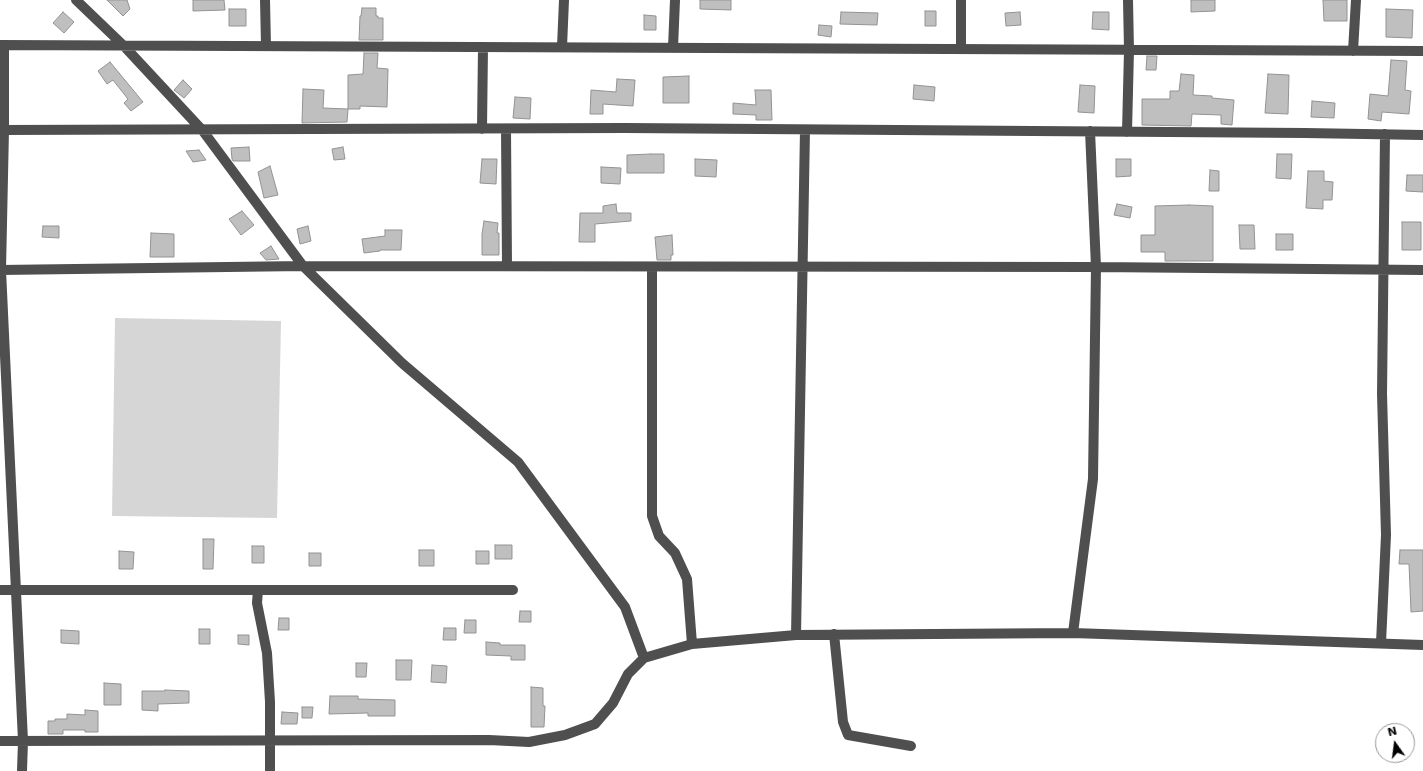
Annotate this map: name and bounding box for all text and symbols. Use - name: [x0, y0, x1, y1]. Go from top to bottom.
- north arrow: [1375, 723, 1415, 763]
- text: N: [1386, 724, 1398, 739]

